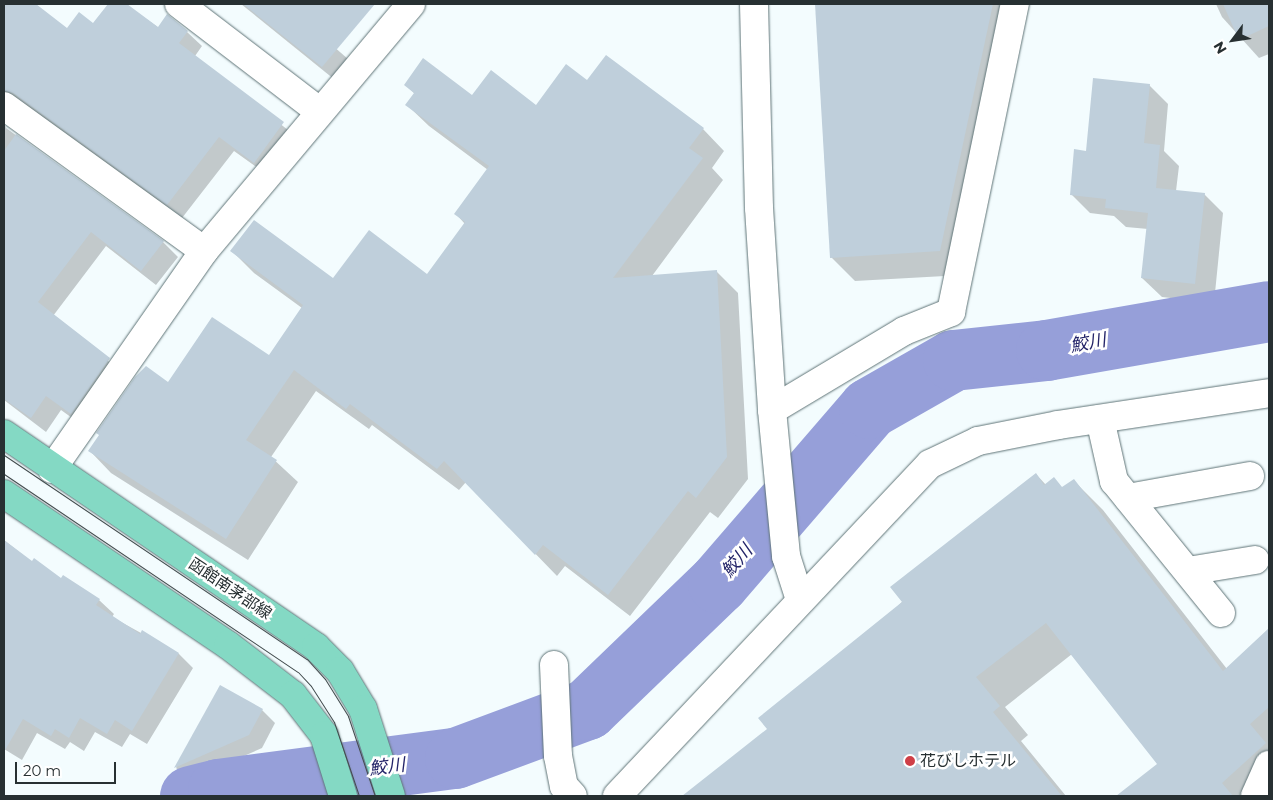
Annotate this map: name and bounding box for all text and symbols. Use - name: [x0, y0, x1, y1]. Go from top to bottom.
- north arrow: [1208, 15, 1258, 65]
- text: N: [1210, 38, 1231, 57]
- water label: 鮫川: [1068, 329, 1108, 357]
- water label: 鮫川: [717, 540, 757, 582]
- street label: 函館南茅部線: [185, 554, 275, 624]
- place label: 花びしホテル: [920, 751, 1016, 771]
- scale bar: [18, 752, 119, 784]
- water label: 鮫川: [368, 754, 406, 780]
- marker: 花びしホテル: [904, 755, 916, 767]
- text: 20 m: [23, 761, 61, 780]

